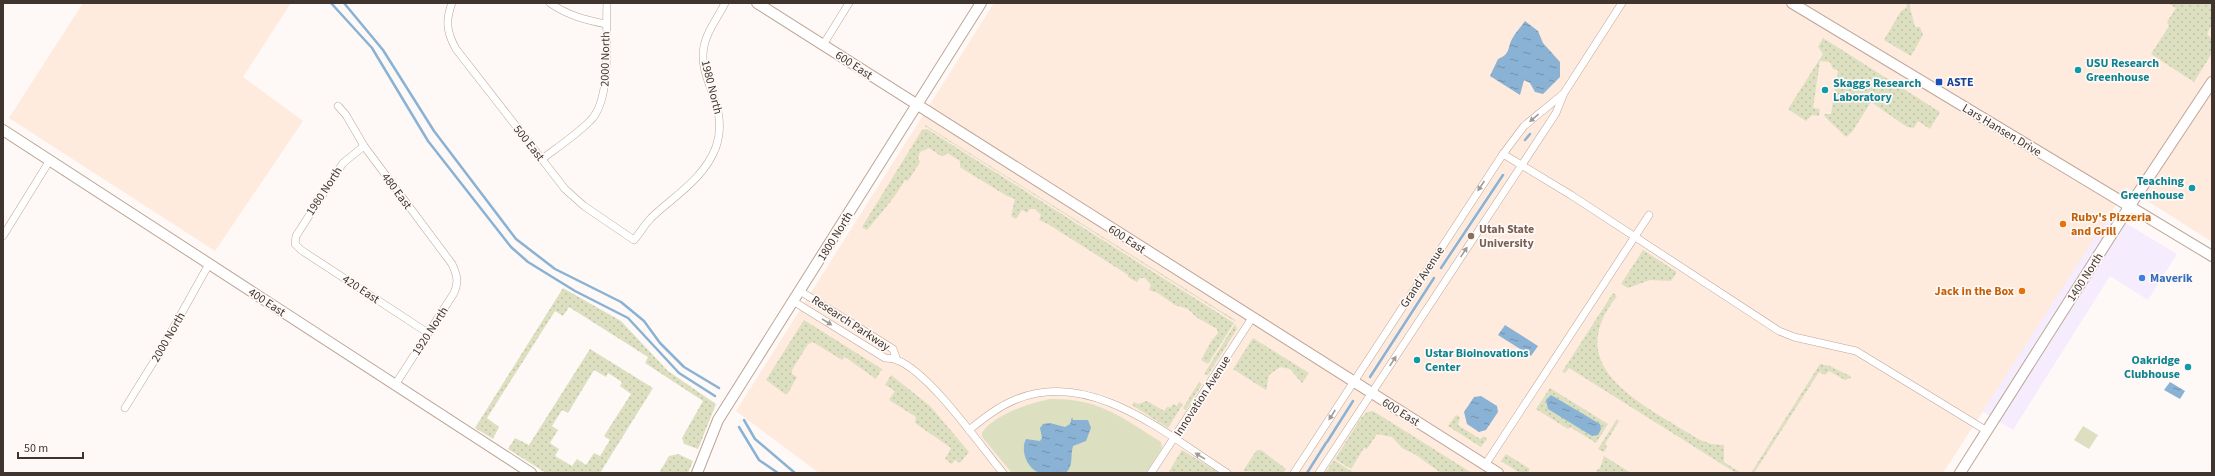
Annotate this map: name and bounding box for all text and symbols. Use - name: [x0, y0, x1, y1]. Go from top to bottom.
- street label: 2000 North: [597, 31, 614, 87]
- street label: 600 East: [832, 47, 876, 84]
- place label: USU Research Greenhouse: [2086, 55, 2159, 86]
- street label: 1980 North: [697, 58, 726, 116]
- marker: USU Research Greenhouse: [2073, 65, 2083, 75]
- place label: ASTE: [1946, 74, 1974, 91]
- place label: Skaggs Research Laboratory: [1833, 75, 1921, 106]
- marker: ASTE: [1934, 77, 1944, 87]
- marker: Skaggs Research Laboratory: [1820, 85, 1830, 95]
- street label: Lars Hansen Drive: [1959, 100, 2045, 161]
- one-way arrow: [1529, 113, 1540, 122]
- street label: 500 East: [509, 122, 548, 165]
- street label: 1980 North: [302, 163, 347, 219]
- street label: 480 East: [377, 170, 416, 213]
- place label: Teaching Greenhouse: [2121, 173, 2185, 204]
- one-way arrow: [1478, 180, 1485, 192]
- marker: Teaching Greenhouse: [2187, 183, 2197, 193]
- street label: 1800 North: [814, 208, 857, 264]
- place label: Ruby's Pizzeria and Grill: [2071, 209, 2151, 240]
- marker: Ruby's Pizzeria and Grill: [2058, 219, 2068, 229]
- street label: 600 East: [1105, 221, 1149, 258]
- place label: Utah State University: [1479, 221, 1534, 252]
- marker: Utah State University: [1466, 231, 1476, 241]
- street label: Grand Avenue: [1396, 243, 1449, 311]
- one-way arrow: [1460, 247, 1468, 257]
- street label: 1400 North: [2063, 249, 2108, 305]
- place label: Maverik: [2150, 270, 2193, 287]
- street label: 420 East: [339, 271, 383, 308]
- marker: Maverik: [2137, 273, 2147, 283]
- place label: Jack in the Box: [1935, 283, 2014, 300]
- street label: 400 East: [245, 284, 289, 321]
- marker: Jack in the Box: [2017, 286, 2027, 296]
- street label: Research Parkway: [808, 292, 894, 355]
- street label: 1920 North: [408, 303, 453, 359]
- street label: 2000 North: [147, 309, 190, 365]
- one-way arrow: [822, 318, 832, 326]
- place label: Ustar Bioinovations Center: [1425, 345, 1529, 376]
- street label: Innovation Avenue: [1170, 352, 1235, 440]
- place label: Oakridge Clubhouse: [2124, 352, 2180, 383]
- one-way arrow: [1389, 355, 1397, 366]
- marker: Ustar Bioinovations Center: [1412, 355, 1422, 365]
- marker: Oakridge Clubhouse: [2183, 362, 2193, 372]
- street label: 600 East: [1379, 394, 1423, 431]
- one-way arrow: [1328, 409, 1336, 420]
- scale bar: [18, 434, 83, 460]
- text: 50 m: [24, 440, 48, 457]
- one-way arrow: [1195, 452, 1205, 460]

